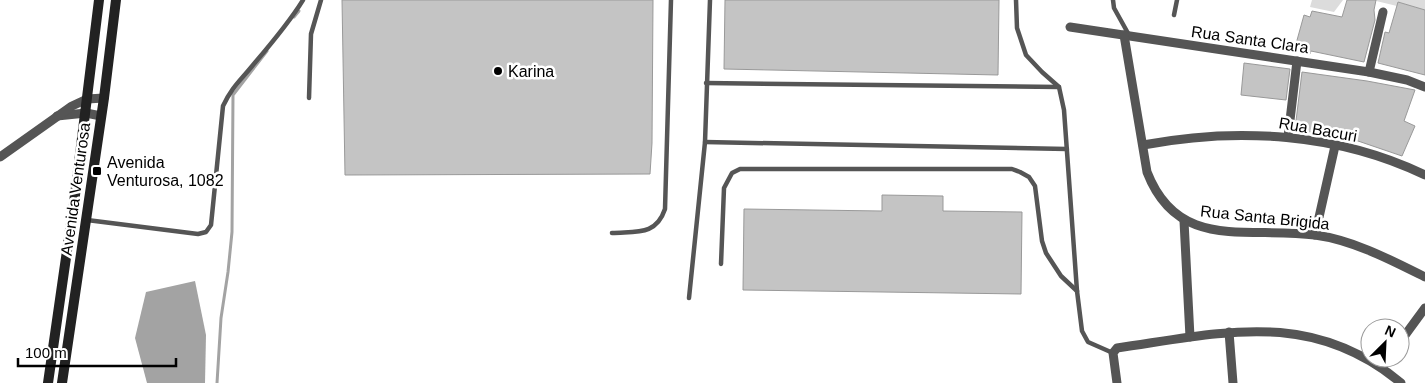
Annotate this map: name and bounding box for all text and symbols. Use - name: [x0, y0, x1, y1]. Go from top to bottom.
- street label: Rua Santa Clara: [1190, 23, 1310, 56]
- place label: Karina: [508, 63, 554, 80]
- marker: Karina: [492, 65, 504, 77]
- street label: Rua Bacuri: [1277, 114, 1358, 145]
- street label: Avenida Venturosa: [58, 121, 93, 257]
- place label: Avenida Venturosa, 1082: [107, 154, 224, 189]
- marker: Avenida Venturosa, 1082: [91, 165, 103, 177]
- street label: Rua Santa Brigida: [1199, 202, 1331, 233]
- north arrow: [1360, 318, 1410, 368]
- text: N: [1382, 322, 1398, 340]
- scale bar: [18, 336, 175, 368]
- text: 100 m: [25, 344, 67, 361]

